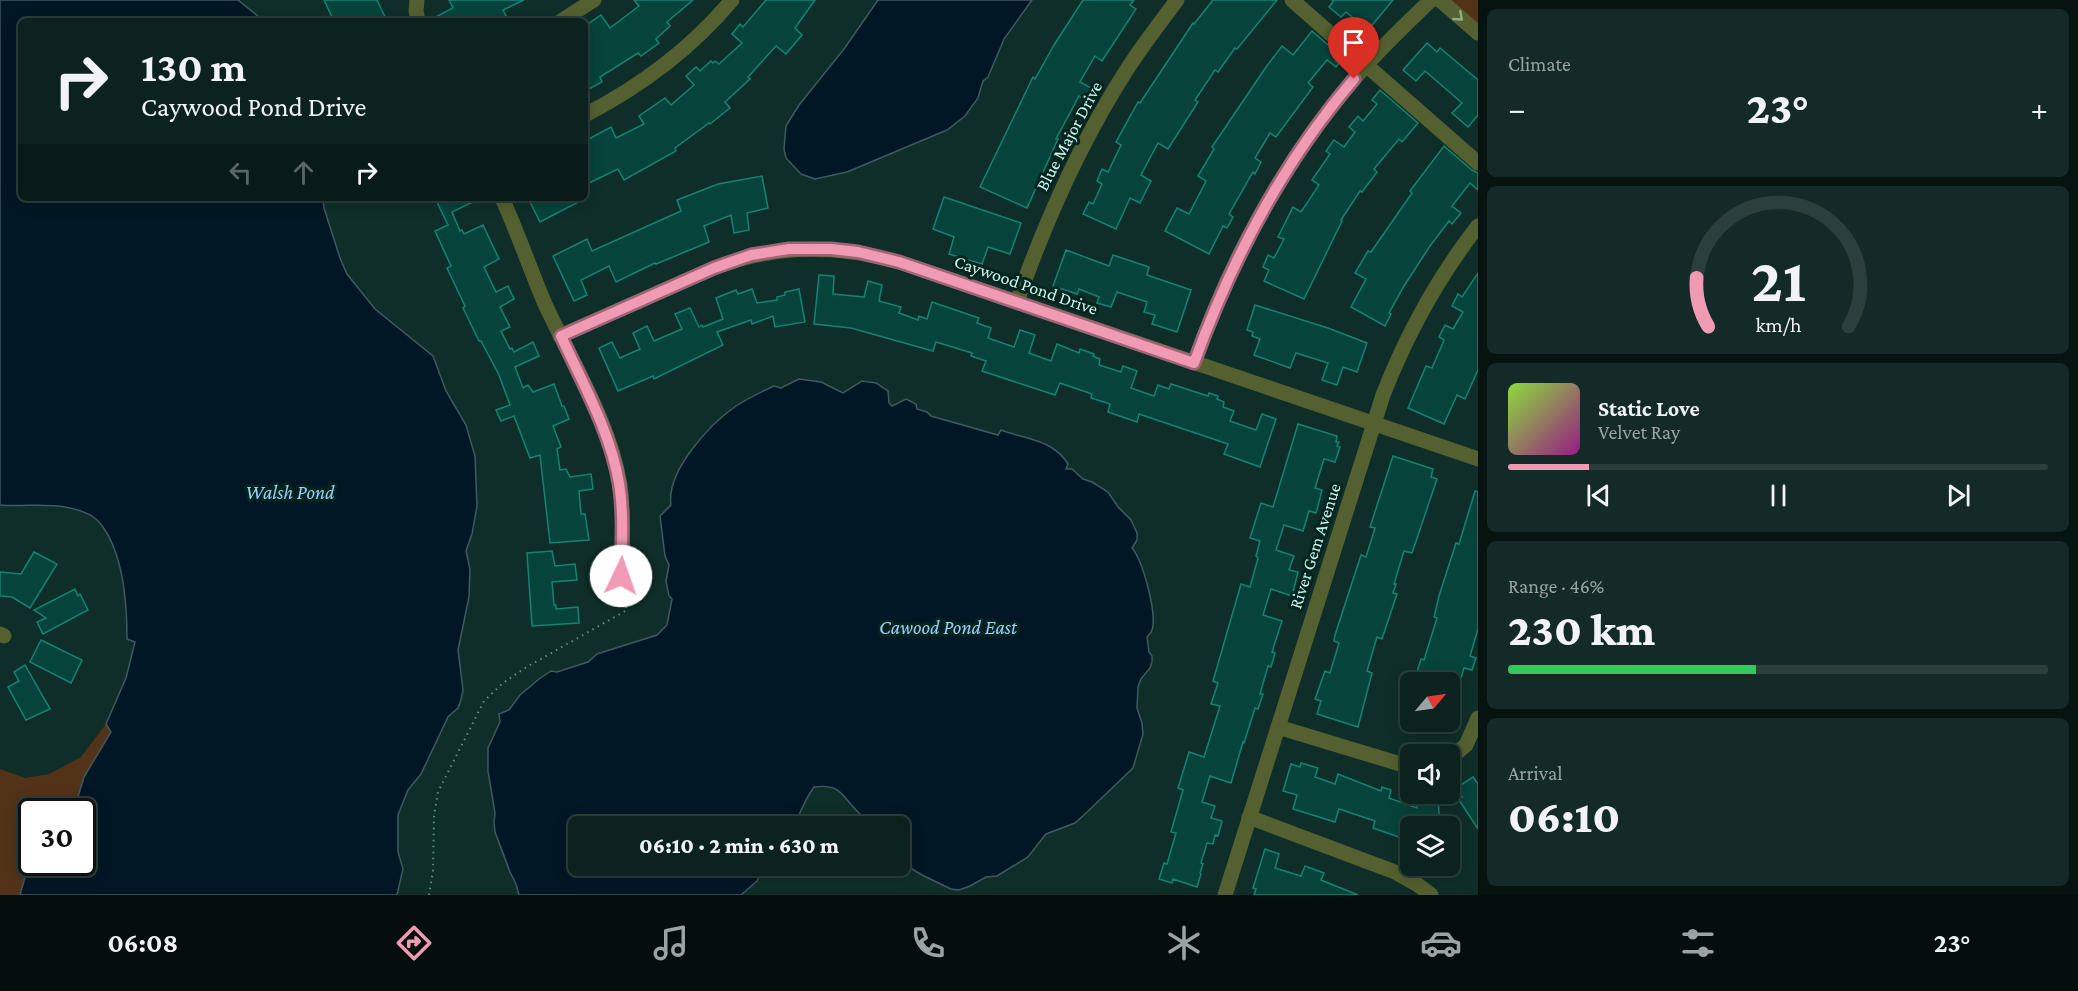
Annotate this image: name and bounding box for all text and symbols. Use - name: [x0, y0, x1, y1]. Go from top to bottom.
- one-way arrow: [1452, 10, 1463, 21]
- pin: [1328, 17, 1379, 79]
- icon: arrive: [1337, 26, 1370, 59]
- icon: right: [42, 42, 120, 120]
- text: 130 m: [141, 43, 246, 90]
- text: Climate: [1508, 53, 1571, 75]
- street label: Blue Major Drive: [1032, 78, 1107, 195]
- text: 23°: [1747, 83, 1809, 133]
- text: −: [1508, 90, 1525, 127]
- text: +: [2031, 90, 2048, 127]
- text: Caywood Pond Drive: [141, 92, 366, 122]
- icon: left: [224, 156, 257, 189]
- icon: ahead: [287, 156, 320, 189]
- icon: right: [350, 156, 383, 189]
- text: 21: [1750, 245, 1806, 314]
- street label: Caywood Pond Drive: [952, 251, 1100, 319]
- text: km/h: [1755, 314, 1802, 338]
- text: Static Love: [1598, 396, 1700, 421]
- text: Velvet Ray: [1598, 421, 1680, 443]
- icon: previous: [1582, 479, 1615, 512]
- icon: pause: [1762, 479, 1795, 512]
- icon: next: [1942, 479, 1975, 512]
- water label: Walsh Pond: [245, 481, 335, 503]
- street label: River Gem Avenue: [1285, 481, 1345, 611]
- position arrow: [589, 544, 653, 608]
- text: Range · 46%: [1508, 575, 1604, 597]
- text: 230 km: [1508, 605, 1655, 655]
- water label: Cawood Pond East: [879, 616, 1018, 638]
- north arrow: [1400, 672, 1460, 732]
- map controls: [1400, 672, 1460, 876]
- button: sound: [1400, 744, 1460, 804]
- text: Arrival: [1508, 762, 1562, 784]
- text: 06:10: [1508, 792, 1620, 842]
- speed limit sign: 30: [18, 798, 96, 876]
- button: layers: [1400, 816, 1460, 876]
- text: 06:10 · 2 min · 630 m: [639, 833, 839, 858]
- icon: directions: [393, 922, 435, 964]
- icon: music: [650, 922, 692, 964]
- icon: phone: [907, 922, 949, 964]
- icon: climate: [1163, 922, 1205, 964]
- icon: car: [1420, 922, 1462, 964]
- icon: filters: [1677, 922, 1719, 964]
- text: 06:08: [107, 928, 178, 958]
- text: 23°: [1934, 928, 1971, 958]

